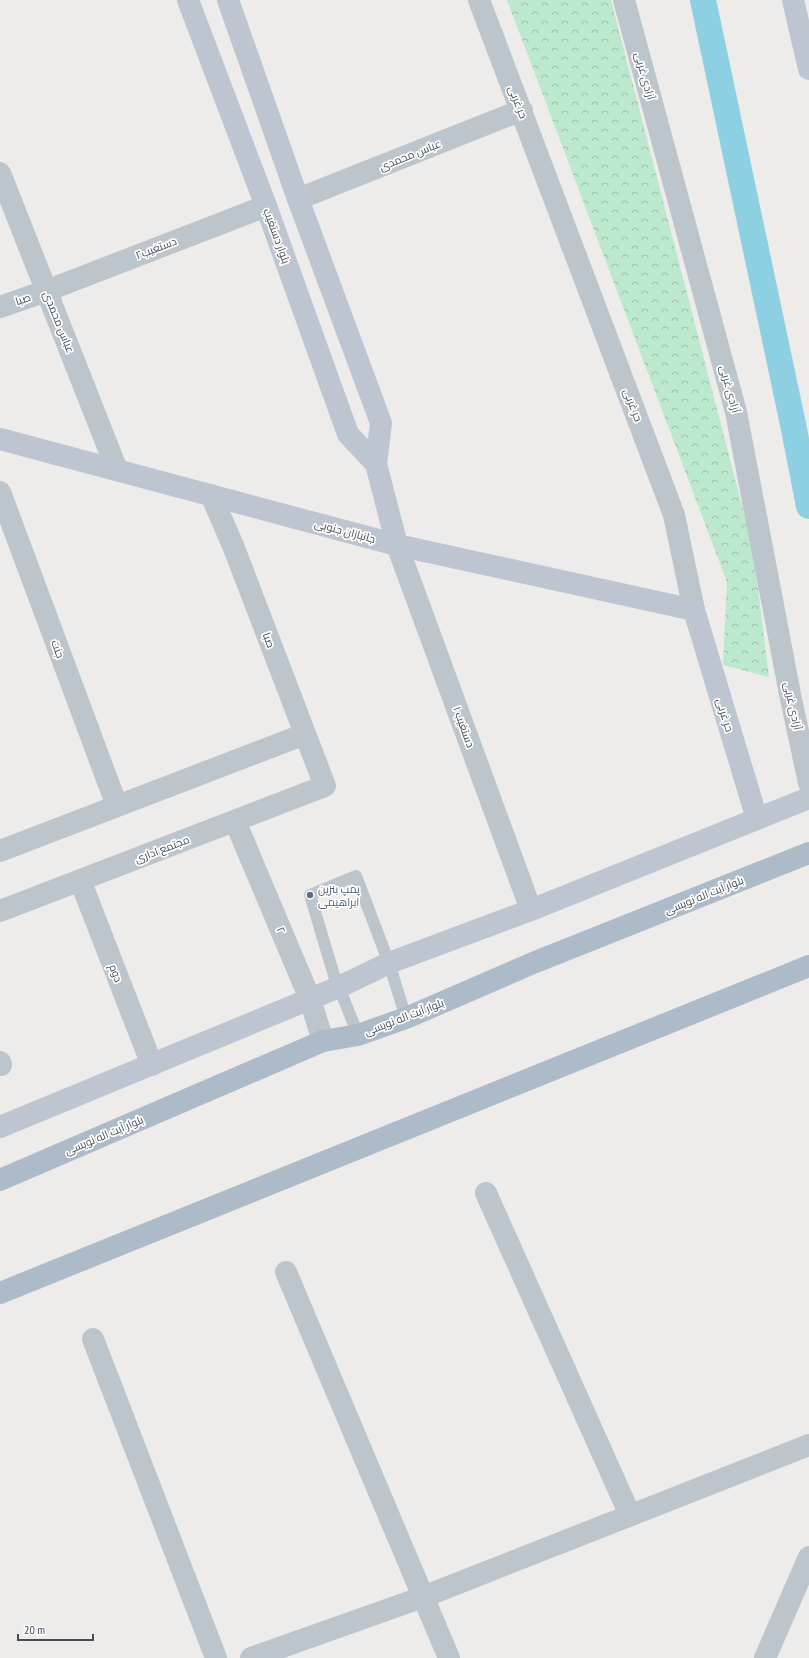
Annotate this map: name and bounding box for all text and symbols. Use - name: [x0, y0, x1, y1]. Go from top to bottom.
- street label: آزادی غربی: [632, 51, 658, 101]
- street label: حر غربی: [505, 84, 531, 120]
- street label: عباس محمدی: [377, 136, 443, 174]
- street label: بلوار دستغیب: [261, 206, 293, 266]
- street label: دستغیب۲: [134, 234, 178, 262]
- street label: عباس محمدی: [40, 289, 78, 355]
- street label: صبا: [13, 290, 33, 308]
- street label: آزادی غربی: [717, 364, 743, 414]
- street label: حر غربی: [620, 387, 646, 423]
- street label: جانبازان جنوبی: [313, 516, 377, 546]
- street label: صبا: [260, 630, 278, 650]
- street label: جنت: [48, 638, 68, 660]
- street label: آزادی غربی: [781, 681, 805, 731]
- street label: حر غربی: [713, 697, 737, 733]
- street label: دستغیب ۱: [450, 705, 478, 749]
- street label: مجتمع اداری: [133, 832, 192, 867]
- street label: بلوار آیت اله نویسی: [662, 873, 746, 917]
- place label: پمپ بنزین ابراهیمی: [318, 882, 360, 909]
- marker: پمپ بنزین ابراهیمی: [305, 890, 315, 900]
- street label: ۲: [273, 925, 289, 936]
- street label: دوم: [105, 962, 126, 984]
- street label: بلوار آیت اله نویسی: [362, 995, 446, 1039]
- street label: بلوار آیت اله نویسی: [63, 1112, 146, 1158]
- scale bar: [18, 1616, 93, 1642]
- text: 20 m: [24, 1622, 45, 1637]

